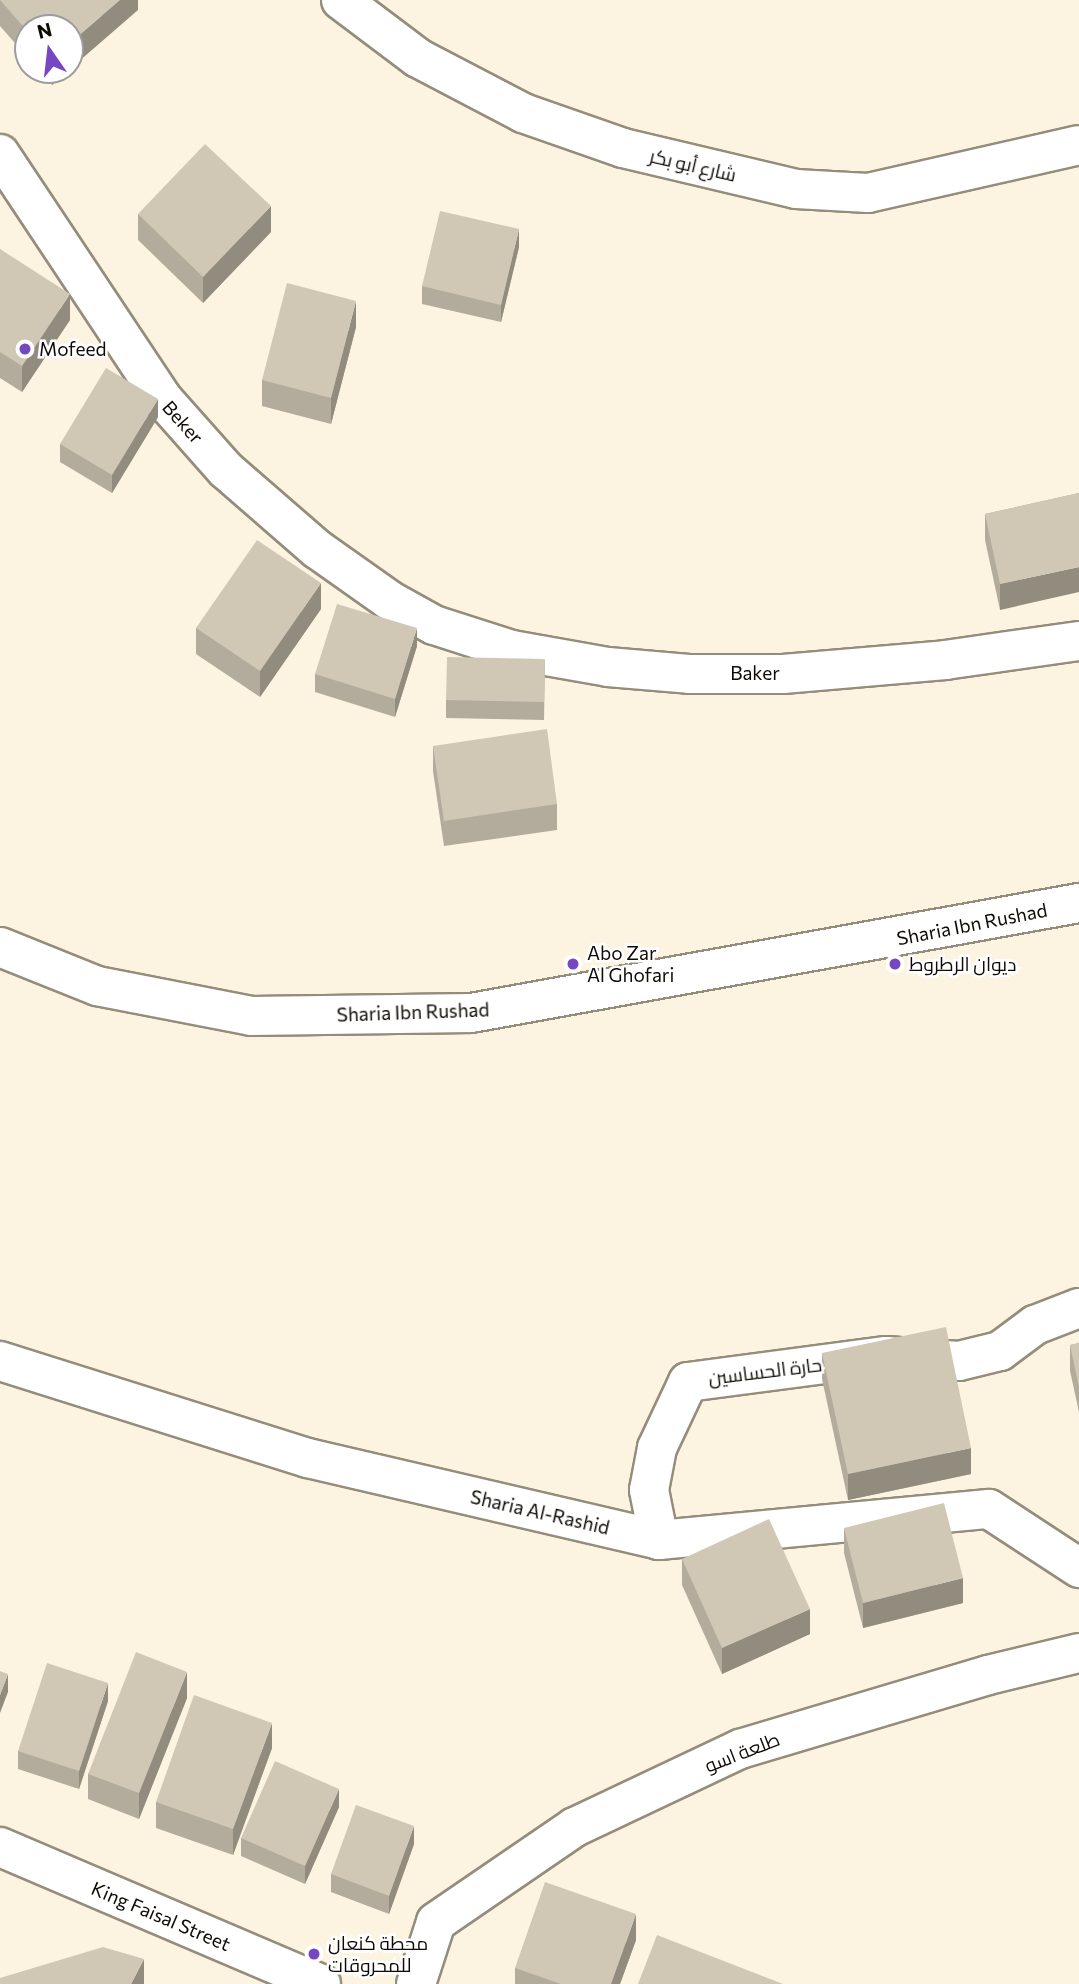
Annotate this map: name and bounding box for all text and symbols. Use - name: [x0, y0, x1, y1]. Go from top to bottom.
- north arrow: [14, 14, 84, 84]
- text: N: [35, 17, 54, 43]
- street label: شارع أبو بكر: [647, 144, 739, 186]
- place label: Mofeed: [39, 338, 106, 360]
- marker: Mofeed: [17, 341, 33, 357]
- street label: Beker: [158, 396, 208, 448]
- street label: Baker: [730, 662, 780, 684]
- street label: Sharia Ibn Rushad: [895, 898, 1049, 950]
- place label: Abo Zar Al Ghofari: [587, 942, 674, 986]
- place label: ديوان الرطروط: [909, 953, 1016, 975]
- marker: Abo Zar Al Ghofari: [565, 956, 581, 972]
- marker: ديوان الرطروط: [887, 956, 903, 972]
- street label: Sharia Ibn Rushad: [336, 998, 490, 1026]
- street label: حارة الحساسين: [707, 1353, 823, 1389]
- street label: Sharia Al-Rashid: [468, 1485, 612, 1539]
- street label: طلعة اسو: [701, 1727, 783, 1777]
- street label: King Faisal Street: [88, 1876, 234, 1956]
- place label: محطة كنعان للمحروقات: [328, 1932, 428, 1976]
- marker: محطة كنعان للمحروقات: [306, 1946, 322, 1962]

